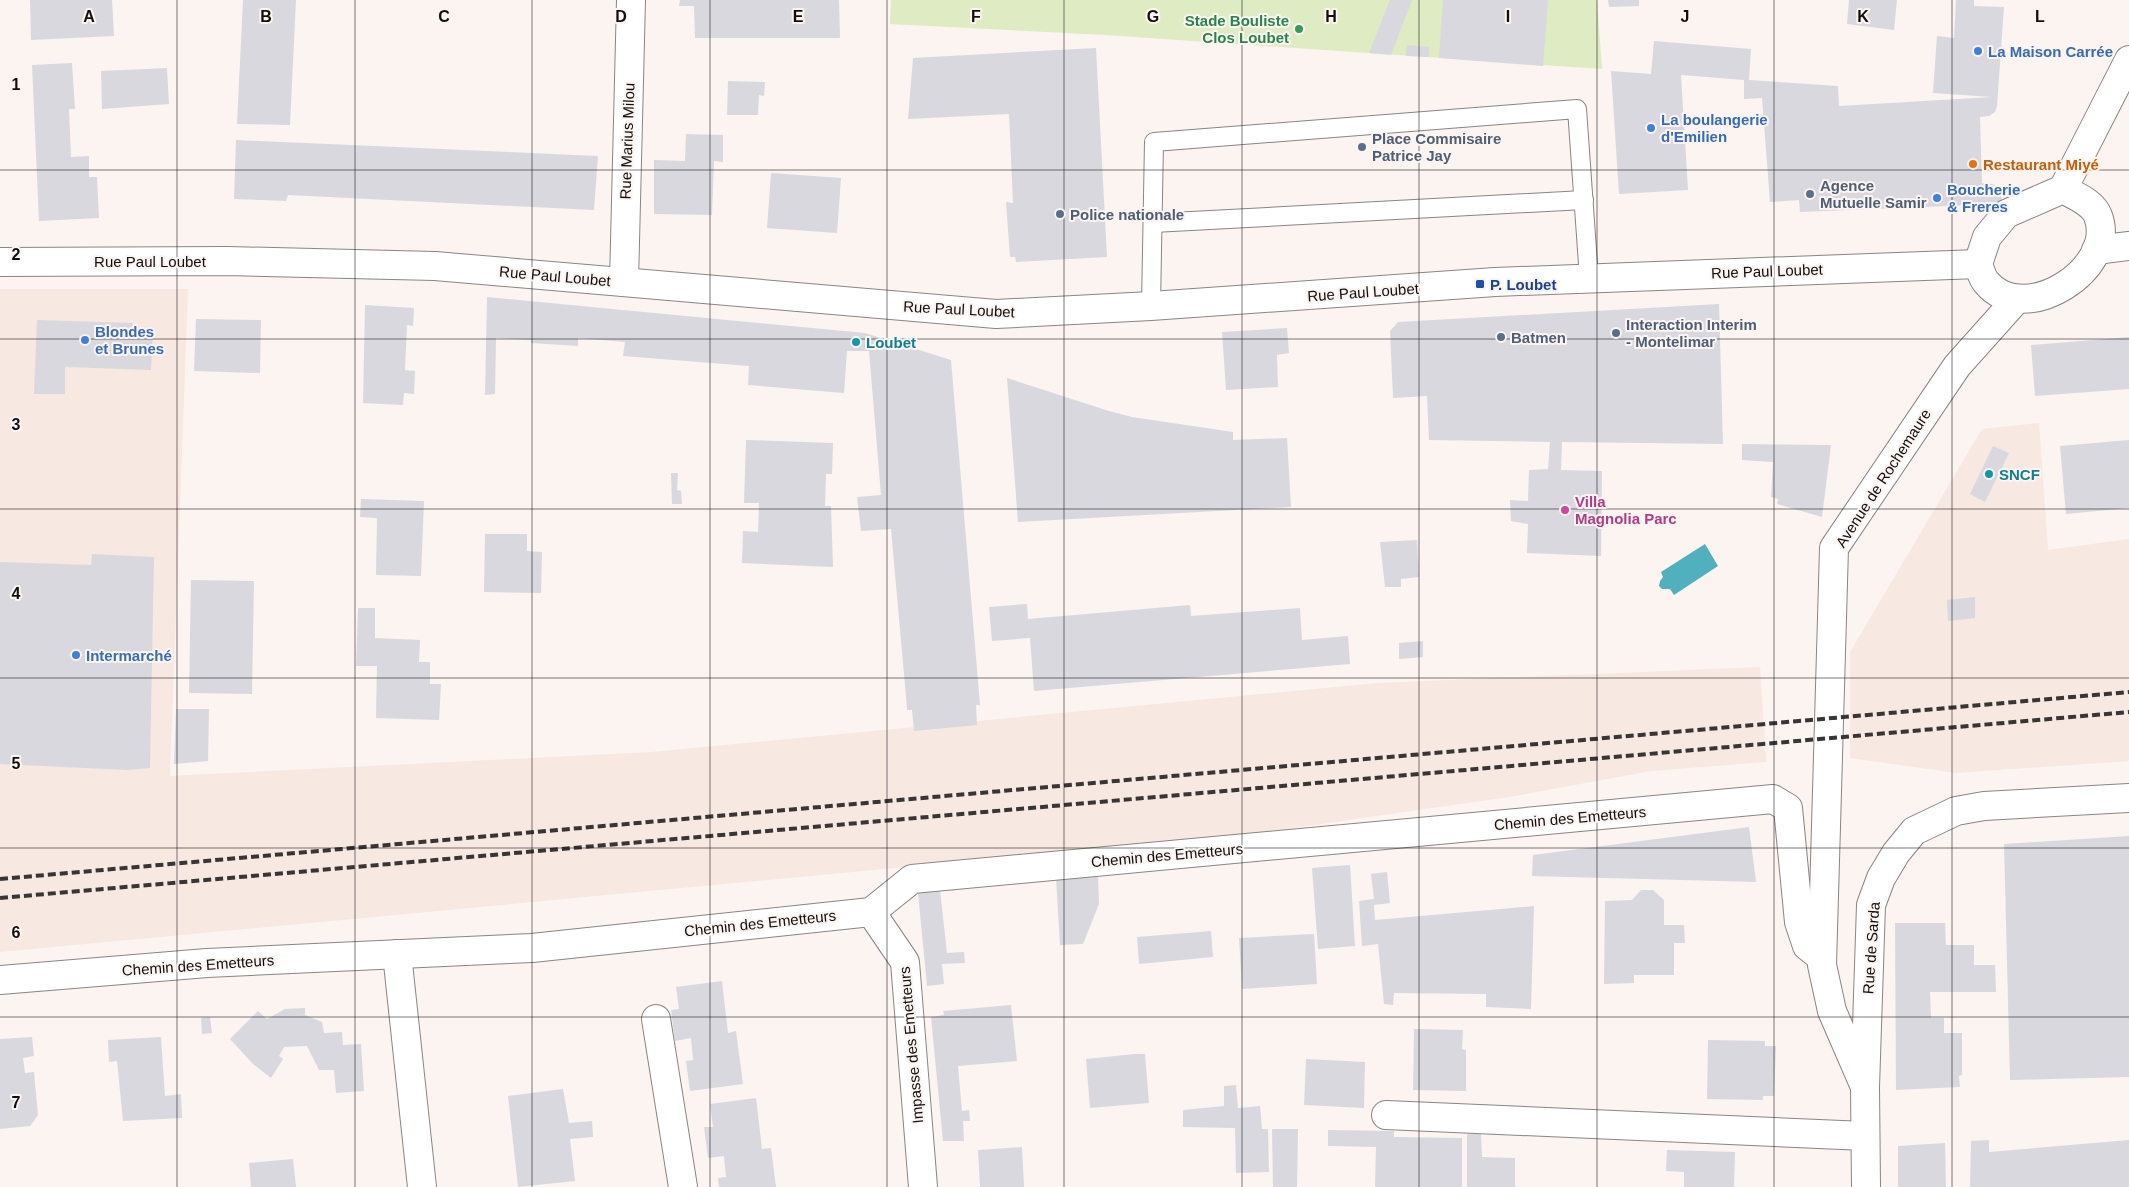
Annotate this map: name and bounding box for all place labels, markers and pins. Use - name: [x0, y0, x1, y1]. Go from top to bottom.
- place label: Stade Bouliste Clos Loubet: [1185, 12, 1289, 46]
- marker: Stade Bouliste Clos Loubet: [1293, 23, 1305, 35]
- place label: La Maison Carrée: [1988, 43, 2113, 60]
- marker: La Maison Carrée: [1972, 45, 1984, 57]
- place label: La boulangerie d'Emilien: [1661, 111, 1768, 145]
- marker: La boulangerie d'Emilien: [1645, 122, 1657, 134]
- place label: Place Commisaire Patrice Jay: [1372, 130, 1501, 164]
- marker: Place Commisaire Patrice Jay: [1356, 141, 1368, 153]
- place label: Restaurant Miyé: [1983, 156, 2099, 173]
- marker: Restaurant Miyé: [1967, 158, 1979, 170]
- place label: Agence Mutuelle Samir: [1820, 177, 1927, 211]
- place label: Boucherie & Freres: [1947, 181, 2020, 215]
- marker: Agence Mutuelle Samir: [1804, 188, 1816, 200]
- marker: Boucherie & Freres: [1931, 192, 1943, 204]
- place label: Police nationale: [1070, 206, 1184, 223]
- marker: Police nationale: [1054, 208, 1066, 220]
- place label: P. Loubet: [1490, 276, 1556, 293]
- marker: P. Loubet: [1474, 278, 1486, 290]
- place label: Interaction Interim - Montelimar: [1626, 316, 1757, 350]
- place label: Blondes et Brunes: [95, 323, 164, 357]
- marker: Interaction Interim - Montelimar: [1610, 327, 1622, 339]
- place label: Batmen: [1511, 329, 1566, 346]
- marker: Batmen: [1495, 331, 1507, 343]
- marker: Blondes et Brunes: [79, 334, 91, 346]
- place label: Loubet: [866, 334, 916, 351]
- marker: Loubet: [850, 336, 862, 348]
- place label: SNCF: [1999, 466, 2040, 483]
- marker: SNCF: [1983, 468, 1995, 480]
- place label: Villa Magnolia Parc: [1575, 493, 1677, 527]
- marker: Villa Magnolia Parc: [1559, 504, 1571, 516]
- place label: Intermarché: [86, 647, 172, 664]
- marker: Intermarché: [70, 649, 82, 661]

